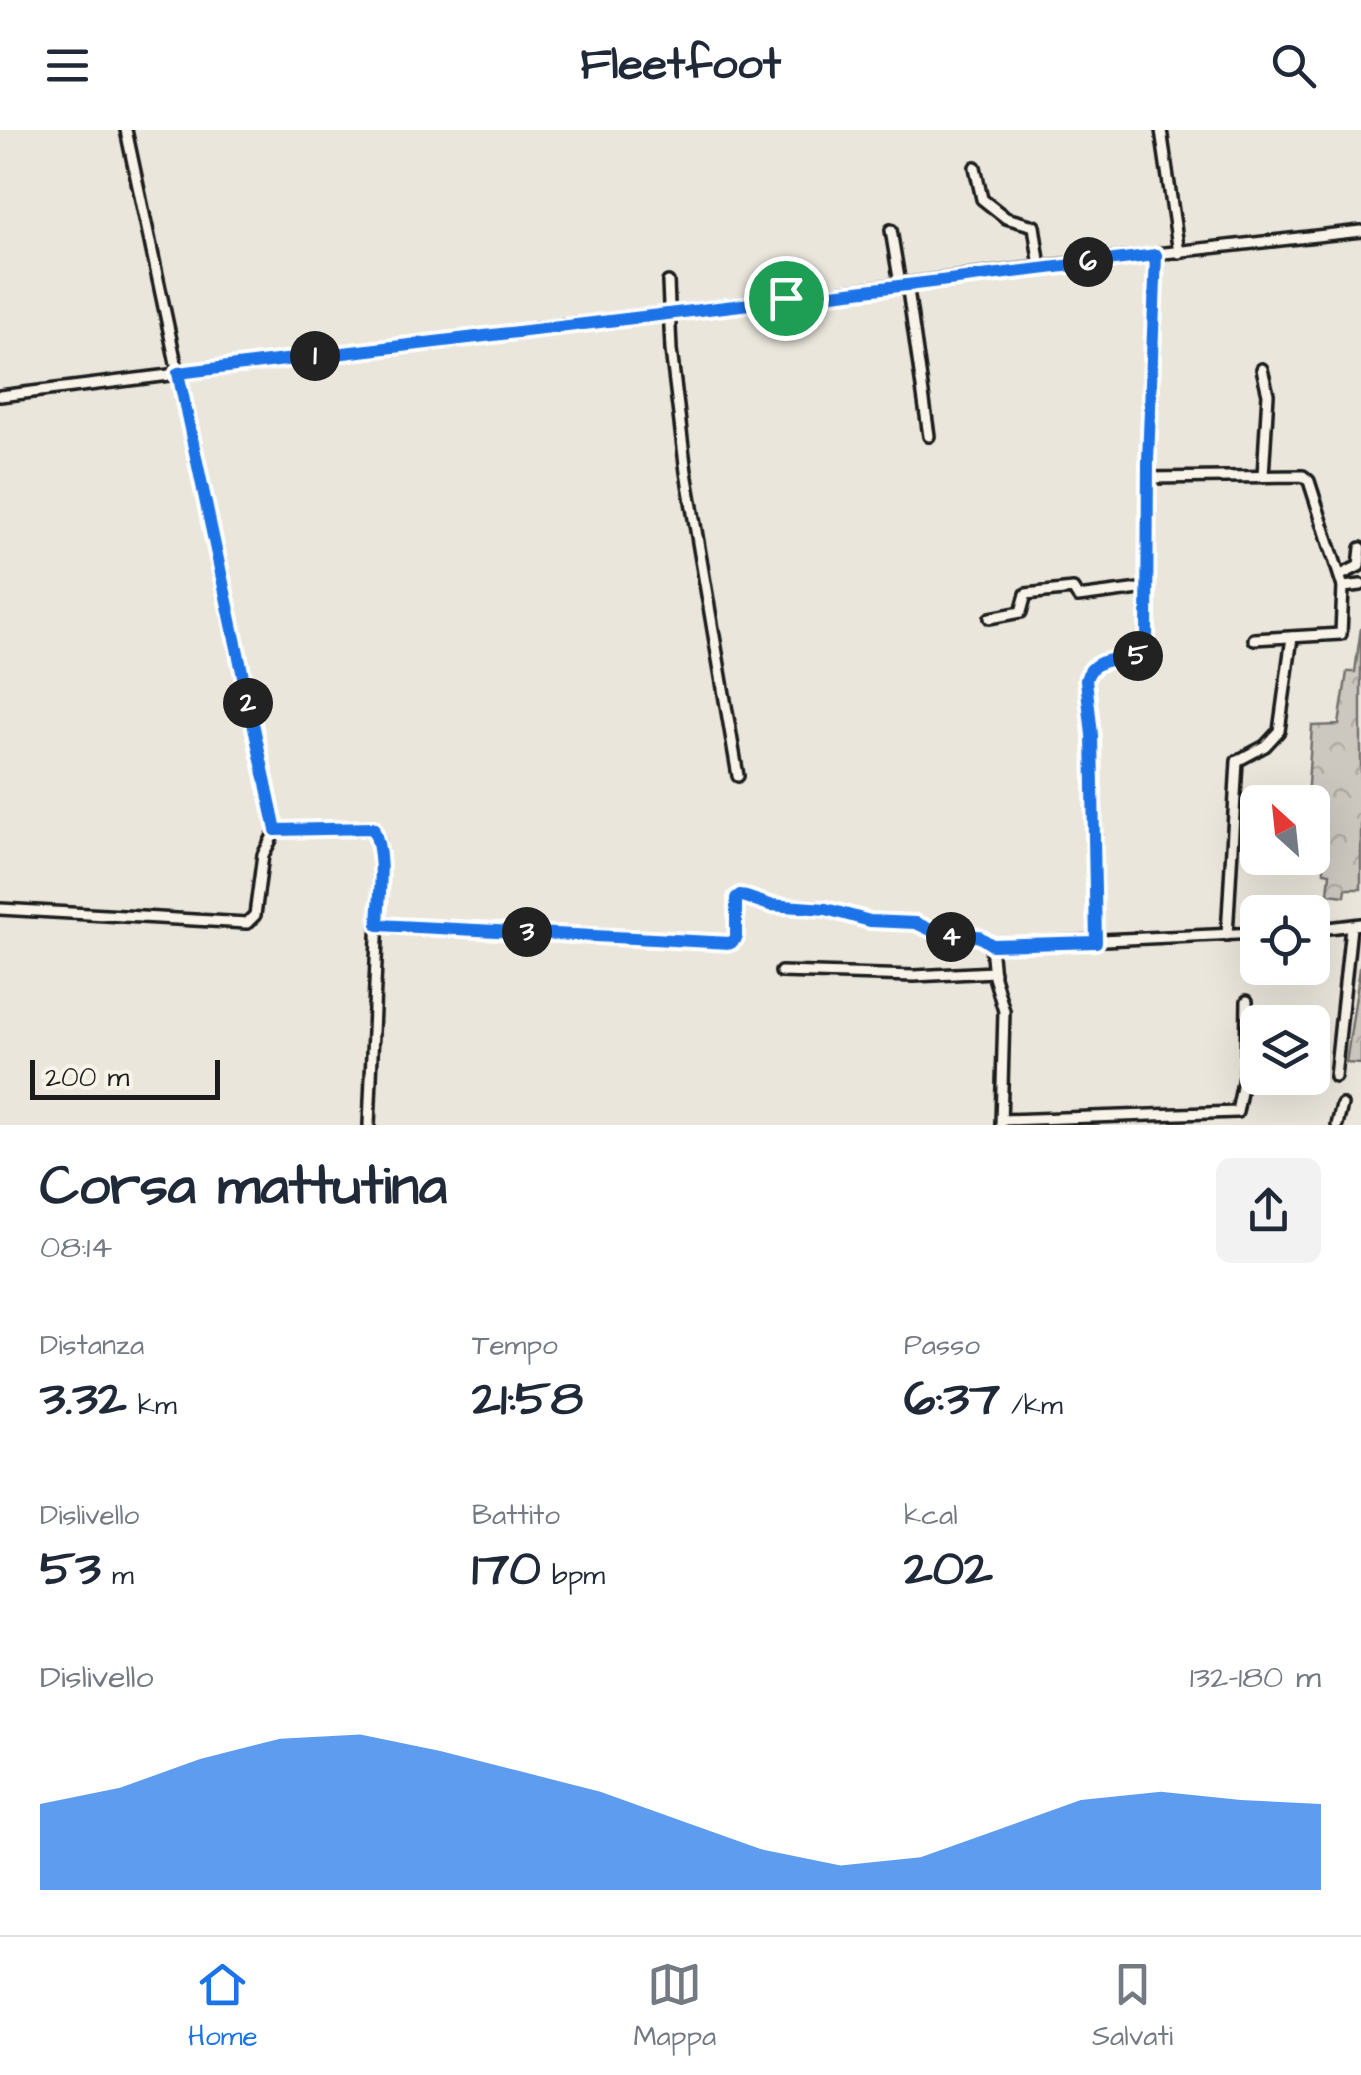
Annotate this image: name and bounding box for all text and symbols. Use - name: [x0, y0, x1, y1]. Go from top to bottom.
- text: Fleetfoot: [580, 34, 781, 96]
- icon: menu: [40, 38, 95, 93]
- icon: search: [1266, 38, 1321, 93]
- pin: 6: [1063, 237, 1113, 287]
- text: 6: [1079, 242, 1097, 281]
- pin: [744, 256, 829, 341]
- icon: arrive: [759, 271, 814, 326]
- pin: 1: [290, 331, 340, 381]
- text: 1: [313, 336, 317, 375]
- pin: 5: [1113, 631, 1163, 681]
- text: 5: [1128, 636, 1148, 675]
- pin: 2: [223, 678, 273, 728]
- text: 2: [240, 683, 256, 722]
- north arrow: [1240, 785, 1330, 875]
- map controls: [1240, 785, 1330, 1095]
- button: locate: [1240, 895, 1330, 985]
- pin: 3: [502, 907, 552, 957]
- text: 3: [520, 912, 534, 951]
- pin: 4: [926, 912, 976, 962]
- text: 4: [941, 917, 961, 956]
- button: layers: [1240, 1005, 1330, 1095]
- scale bar: [30, 1055, 220, 1100]
- text: 200 m: [45, 1058, 129, 1097]
- text: Corsa mattutina: [40, 1149, 447, 1225]
- button: share: [1216, 1158, 1321, 1263]
- text: 08:14: [40, 1225, 112, 1270]
- text: Distanza: [40, 1326, 144, 1365]
- text: Tempo: [472, 1326, 558, 1365]
- text: Passo: [904, 1326, 980, 1365]
- text: 3.32: [40, 1365, 127, 1434]
- text: 21:58: [472, 1365, 583, 1434]
- text: 6:37: [904, 1365, 1000, 1434]
- text: km: [127, 1386, 177, 1425]
- text: /km: [1000, 1386, 1063, 1425]
- text: Dislivello: [40, 1496, 139, 1535]
- text: Battito: [472, 1496, 560, 1535]
- text: kcal: [904, 1496, 958, 1535]
- text: 53: [40, 1535, 101, 1604]
- text: 170: [472, 1535, 541, 1604]
- text: 202: [904, 1535, 993, 1604]
- text: m: [101, 1556, 134, 1595]
- text: bpm: [541, 1556, 605, 1595]
- text: Dislivello: [40, 1655, 154, 1700]
- text: 132–180 m: [1190, 1655, 1321, 1700]
- tab: Home: [188, 1957, 258, 2056]
- tab: Mappa: [633, 1957, 716, 2056]
- tab: Salvati: [1092, 1957, 1173, 2056]

